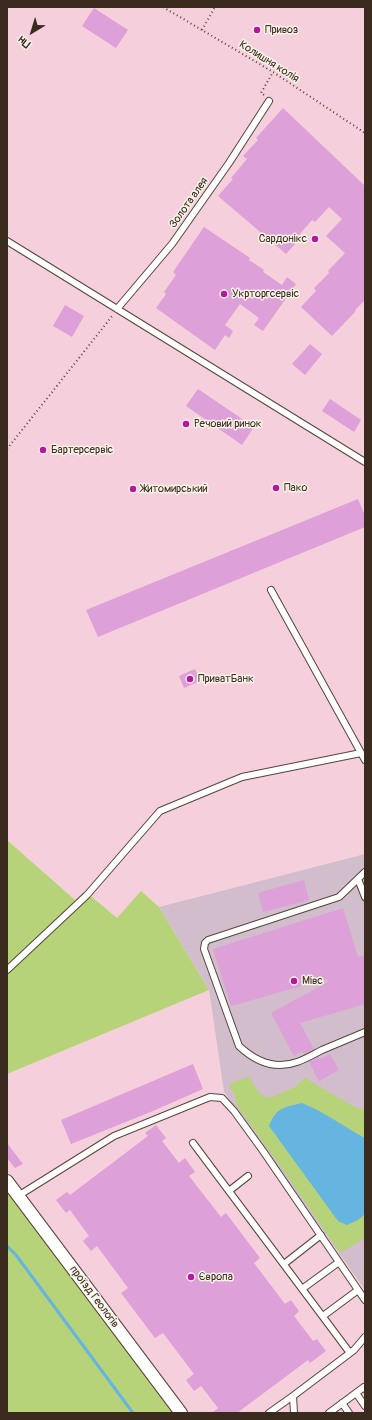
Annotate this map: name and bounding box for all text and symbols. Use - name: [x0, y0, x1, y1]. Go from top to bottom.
- north arrow: [12, 12, 52, 52]
- place label: Привоз: [265, 23, 298, 37]
- marker: Привоз: [252, 25, 262, 35]
- text: Пн: [16, 33, 33, 51]
- street label: Колишня колія: [237, 38, 301, 86]
- street label: Золота алея: [167, 175, 211, 231]
- place label: Сардонікс: [259, 232, 307, 246]
- marker: Сардонікс: [310, 234, 320, 244]
- place label: Укрторгсервіс: [232, 287, 299, 301]
- marker: Укрторгсервіс: [219, 289, 229, 299]
- place label: Речовий ринок: [194, 417, 261, 431]
- marker: Речовий ринок: [181, 419, 191, 429]
- place label: Бартерсервіс: [51, 443, 113, 457]
- marker: Бартерсервіс: [38, 445, 48, 455]
- place label: Пако: [284, 481, 307, 495]
- place label: Житомирський: [141, 482, 208, 496]
- marker: Пако: [271, 483, 281, 493]
- marker: Житомирський: [128, 484, 138, 494]
- place label: ПриватБанк: [198, 672, 254, 686]
- marker: ПриватБанк: [185, 674, 195, 684]
- place label: Мівс: [302, 974, 323, 988]
- marker: Мівс: [289, 976, 299, 986]
- street label: проїзд Геологів: [66, 1263, 122, 1331]
- place label: Європа: [199, 1270, 233, 1284]
- marker: Європа: [186, 1272, 196, 1282]

